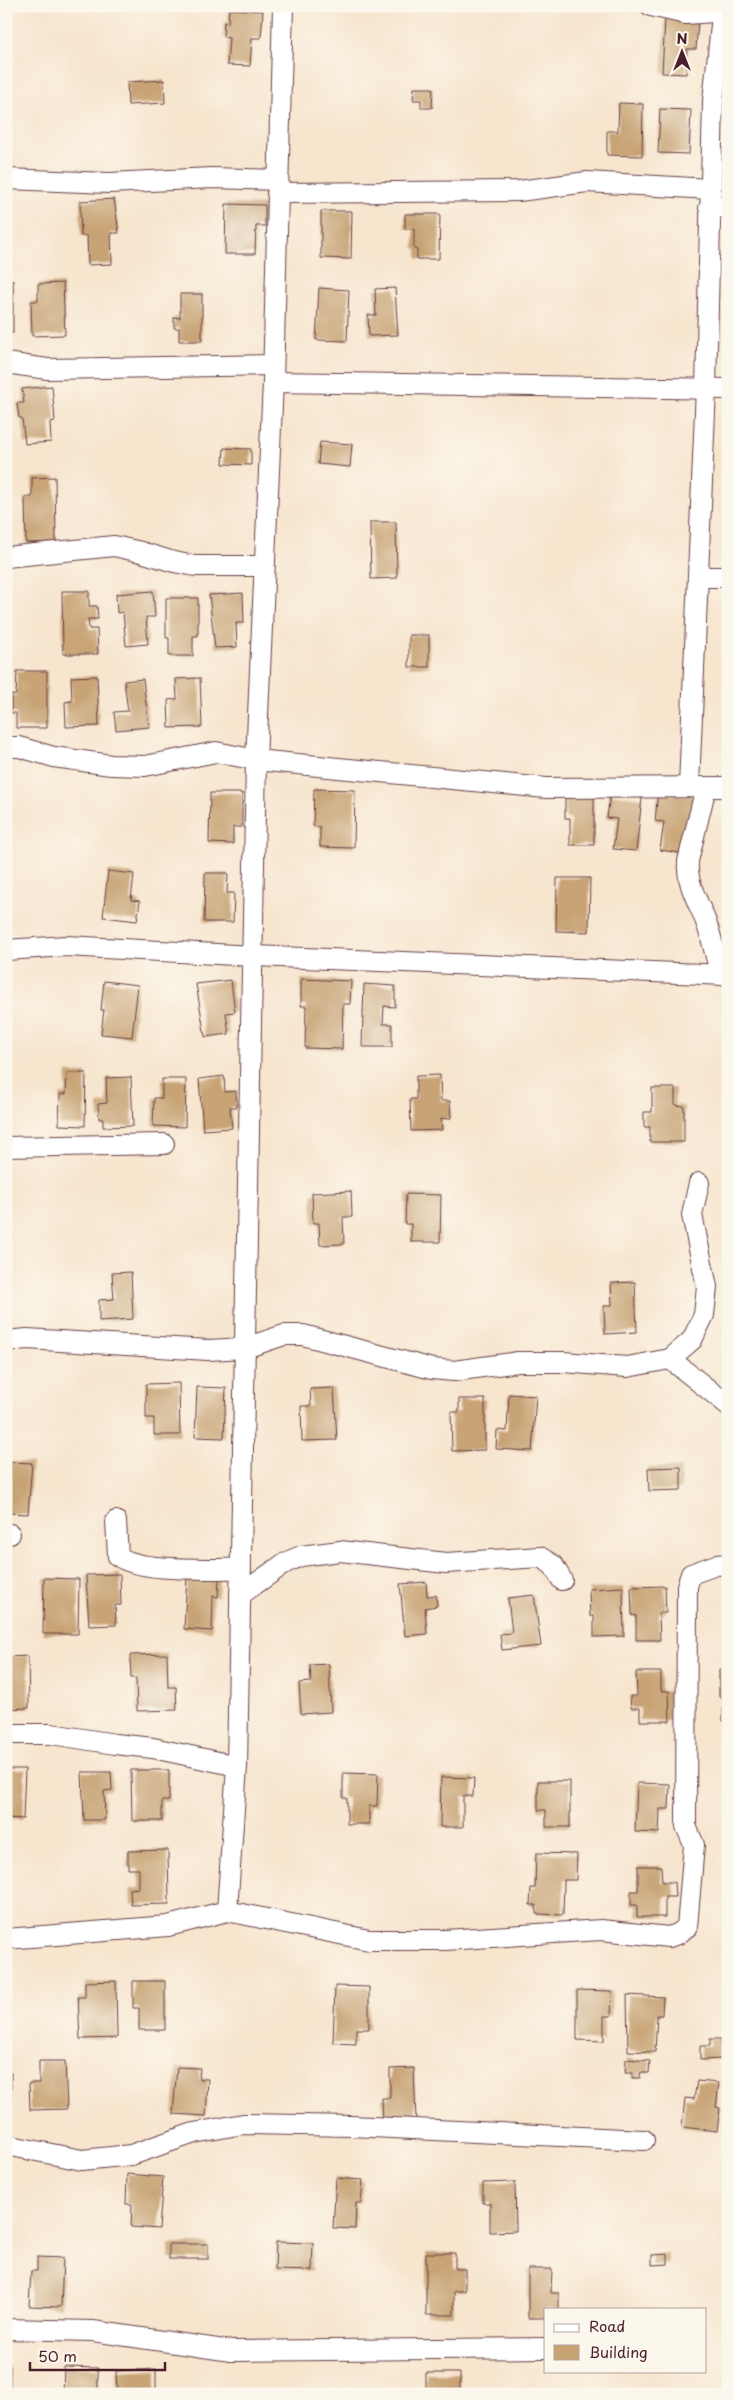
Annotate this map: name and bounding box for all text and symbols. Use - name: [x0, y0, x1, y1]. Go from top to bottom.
- north arrow: [656, 28, 706, 78]
- text: N: [676, 28, 688, 49]
- legend: [544, 2308, 706, 2372]
- text: Road: [589, 2314, 625, 2337]
- scale bar: [30, 2340, 165, 2372]
- text: Building: [589, 2340, 648, 2363]
- text: 50 m: [38, 2344, 77, 2367]

